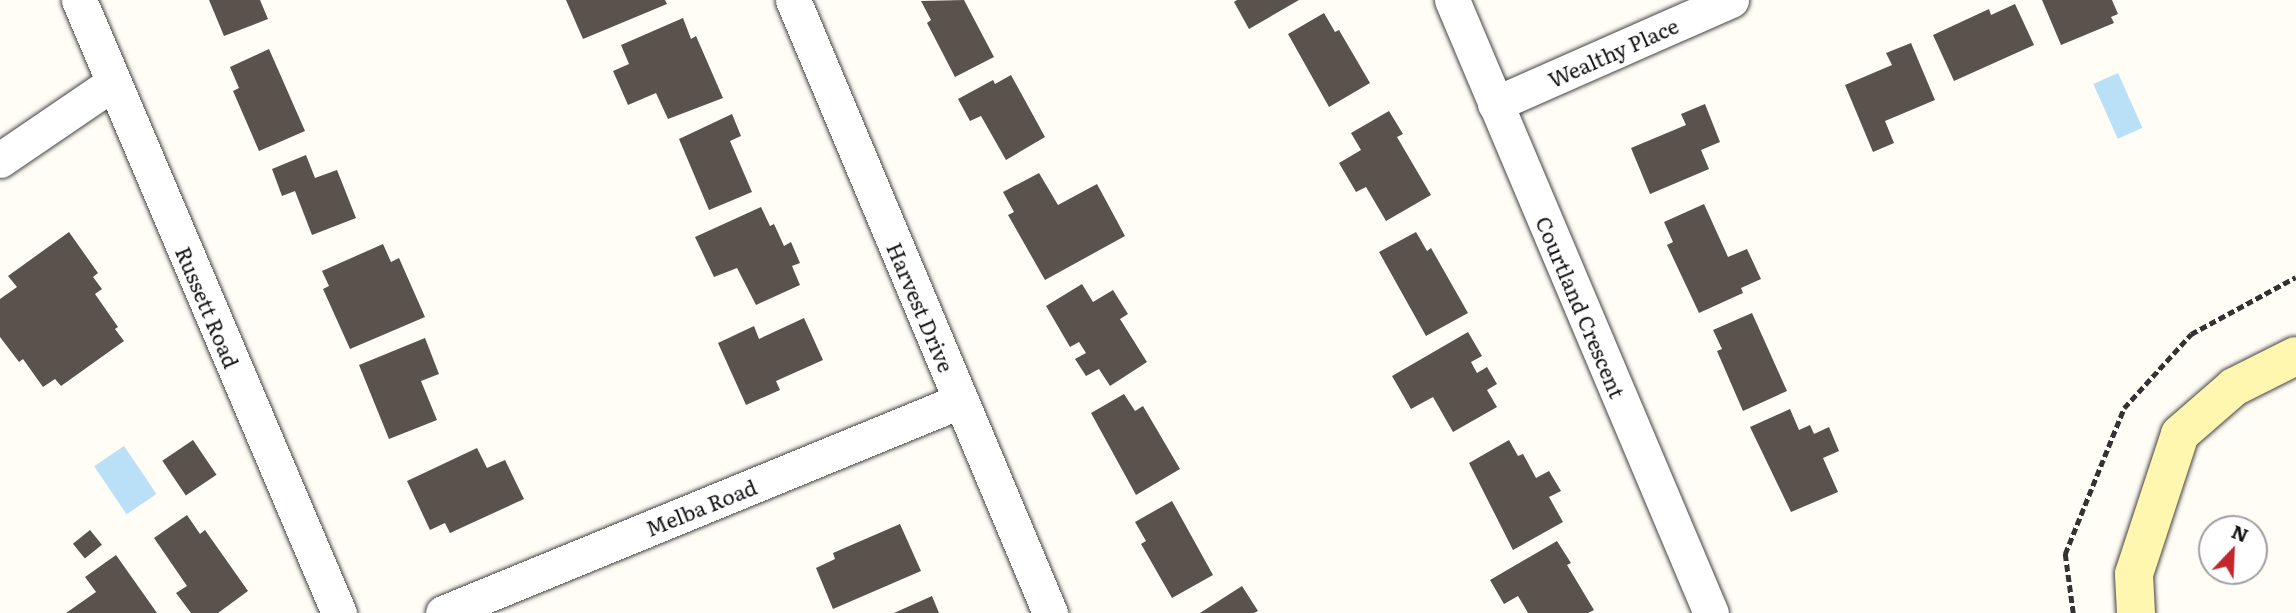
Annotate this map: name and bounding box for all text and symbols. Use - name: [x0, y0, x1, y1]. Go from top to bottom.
- street label: Wealthy Place: [1544, 12, 1682, 92]
- street label: Courtland Crescent: [1531, 212, 1631, 402]
- street label: Harvest Drive: [882, 238, 960, 376]
- street label: Russett Road: [171, 243, 245, 371]
- street label: Melba Road: [642, 473, 760, 541]
- north arrow: [2198, 515, 2268, 585]
- text: N: [2228, 517, 2253, 549]

